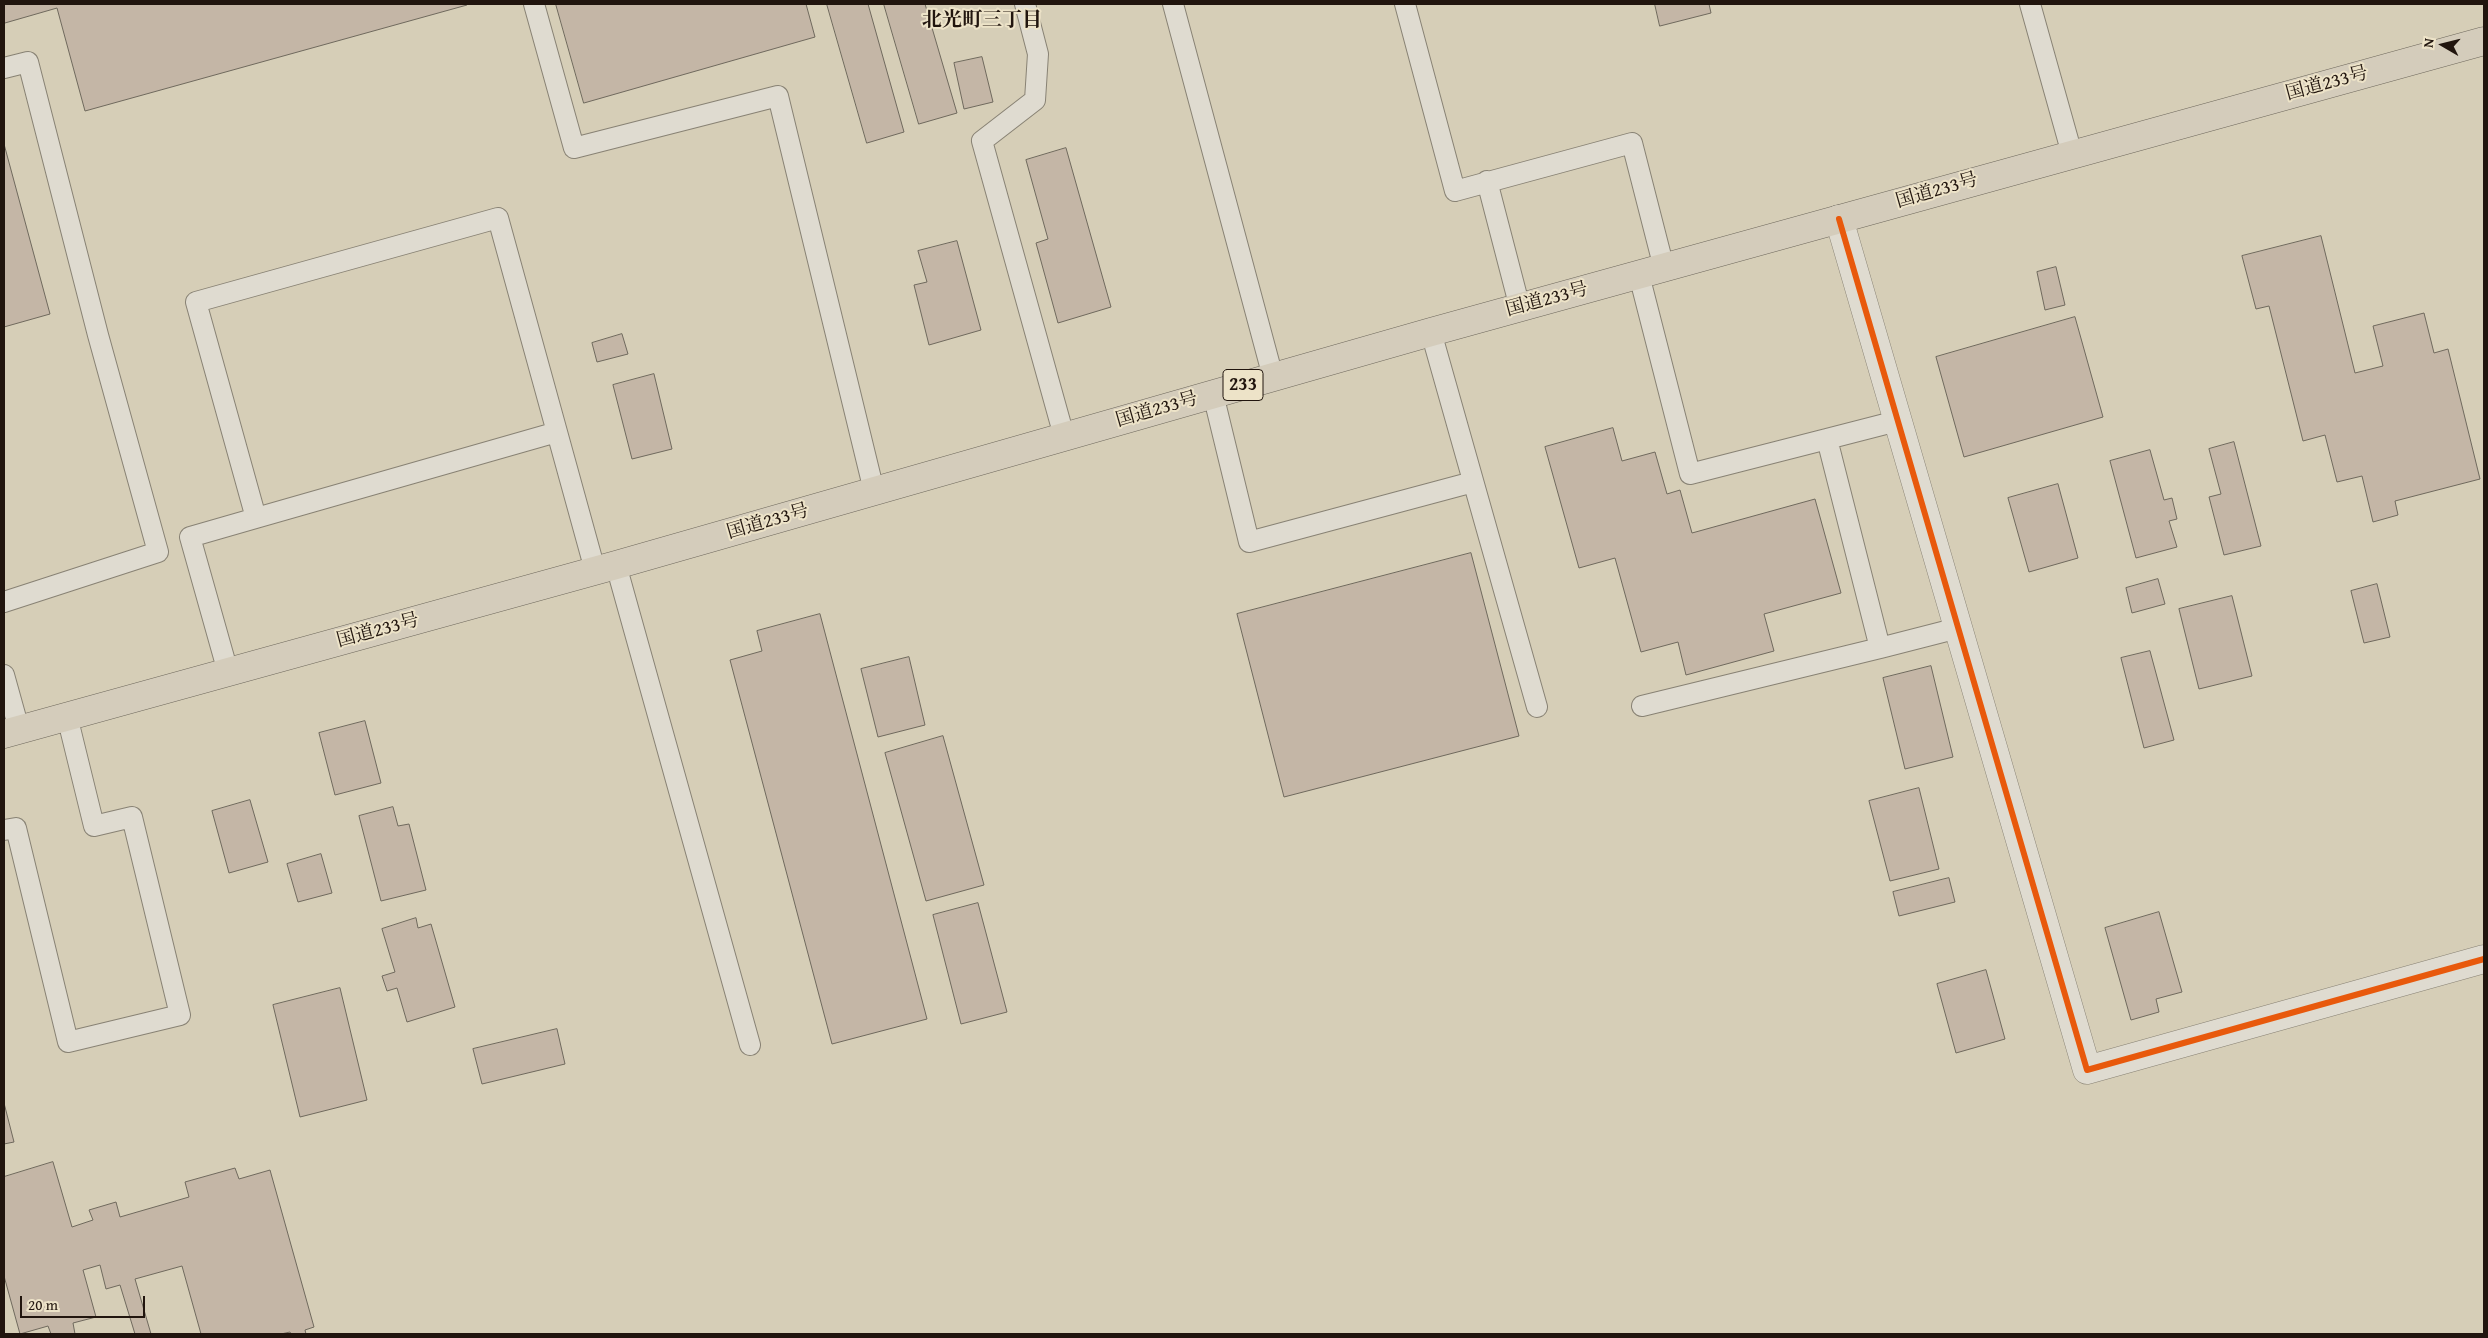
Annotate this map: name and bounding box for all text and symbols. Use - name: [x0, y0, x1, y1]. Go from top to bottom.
- district label: 北光町三丁目: [922, 9, 1042, 33]
- north arrow: [2418, 20, 2468, 70]
- text: N: [2418, 37, 2439, 49]
- street label: 国道233号: [2283, 62, 2371, 106]
- street label: 国道233号: [1893, 168, 1981, 214]
- street label: 国道233号: [1503, 278, 1591, 322]
- road number: 233: [1223, 370, 1263, 400]
- street label: 国道233号: [1113, 387, 1201, 433]
- street label: 国道233号: [724, 499, 812, 545]
- street label: 国道233号: [334, 609, 422, 653]
- scale bar: [22, 1286, 148, 1318]
- text: 20 m: [28, 1294, 58, 1315]

